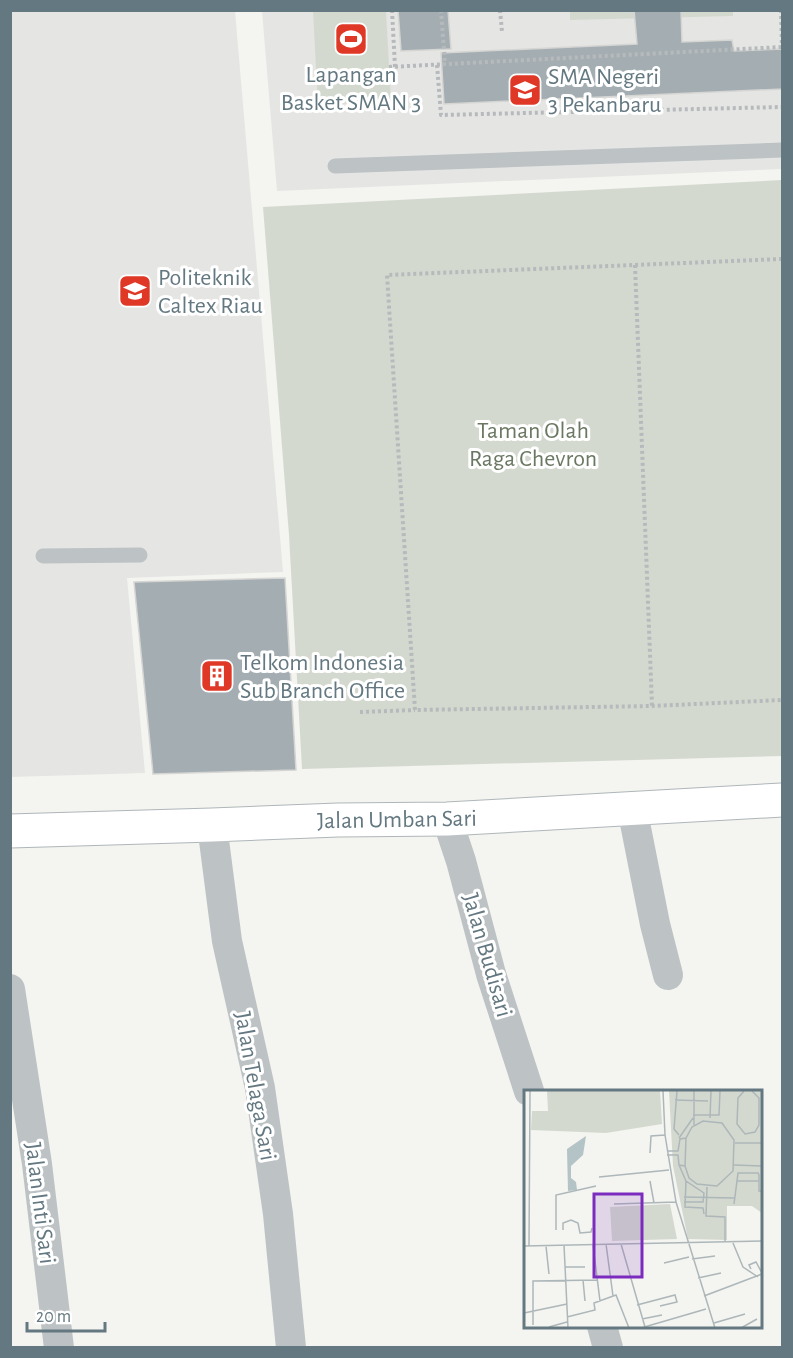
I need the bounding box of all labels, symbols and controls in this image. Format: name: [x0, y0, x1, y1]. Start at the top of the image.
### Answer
sports icon: Lapangan Basket SMAN 3: [333, 21, 369, 57]
place label: Lapangan Basket SMAN 3: [281, 63, 421, 115]
place label: SMA Negeri 3 Pekanbaru: [548, 65, 661, 117]
school or university icon: SMA Negeri 3 Pekanbaru: [507, 72, 543, 108]
place label: Politeknik Caltex Riau: [158, 266, 263, 318]
school or university icon: Politeknik Caltex Riau: [117, 273, 153, 309]
park label: Taman Olah Raga Chevron: [469, 419, 597, 471]
place label: Telkom Indonesia Sub Branch Office: [240, 651, 405, 703]
building icon: Telkom Indonesia Sub Branch Office: [199, 658, 235, 694]
street label: Jalan Umban Sari: [317, 807, 477, 833]
street label: Jalan Budisari: [458, 891, 516, 1020]
street label: Jalan Telaga Sari: [230, 1010, 280, 1163]
inset map: [524, 1090, 763, 1328]
street label: Jalan Inti Sari: [21, 1141, 59, 1265]
scale bar: [27, 1295, 105, 1333]
text: 20 m: [36, 1308, 71, 1326]

